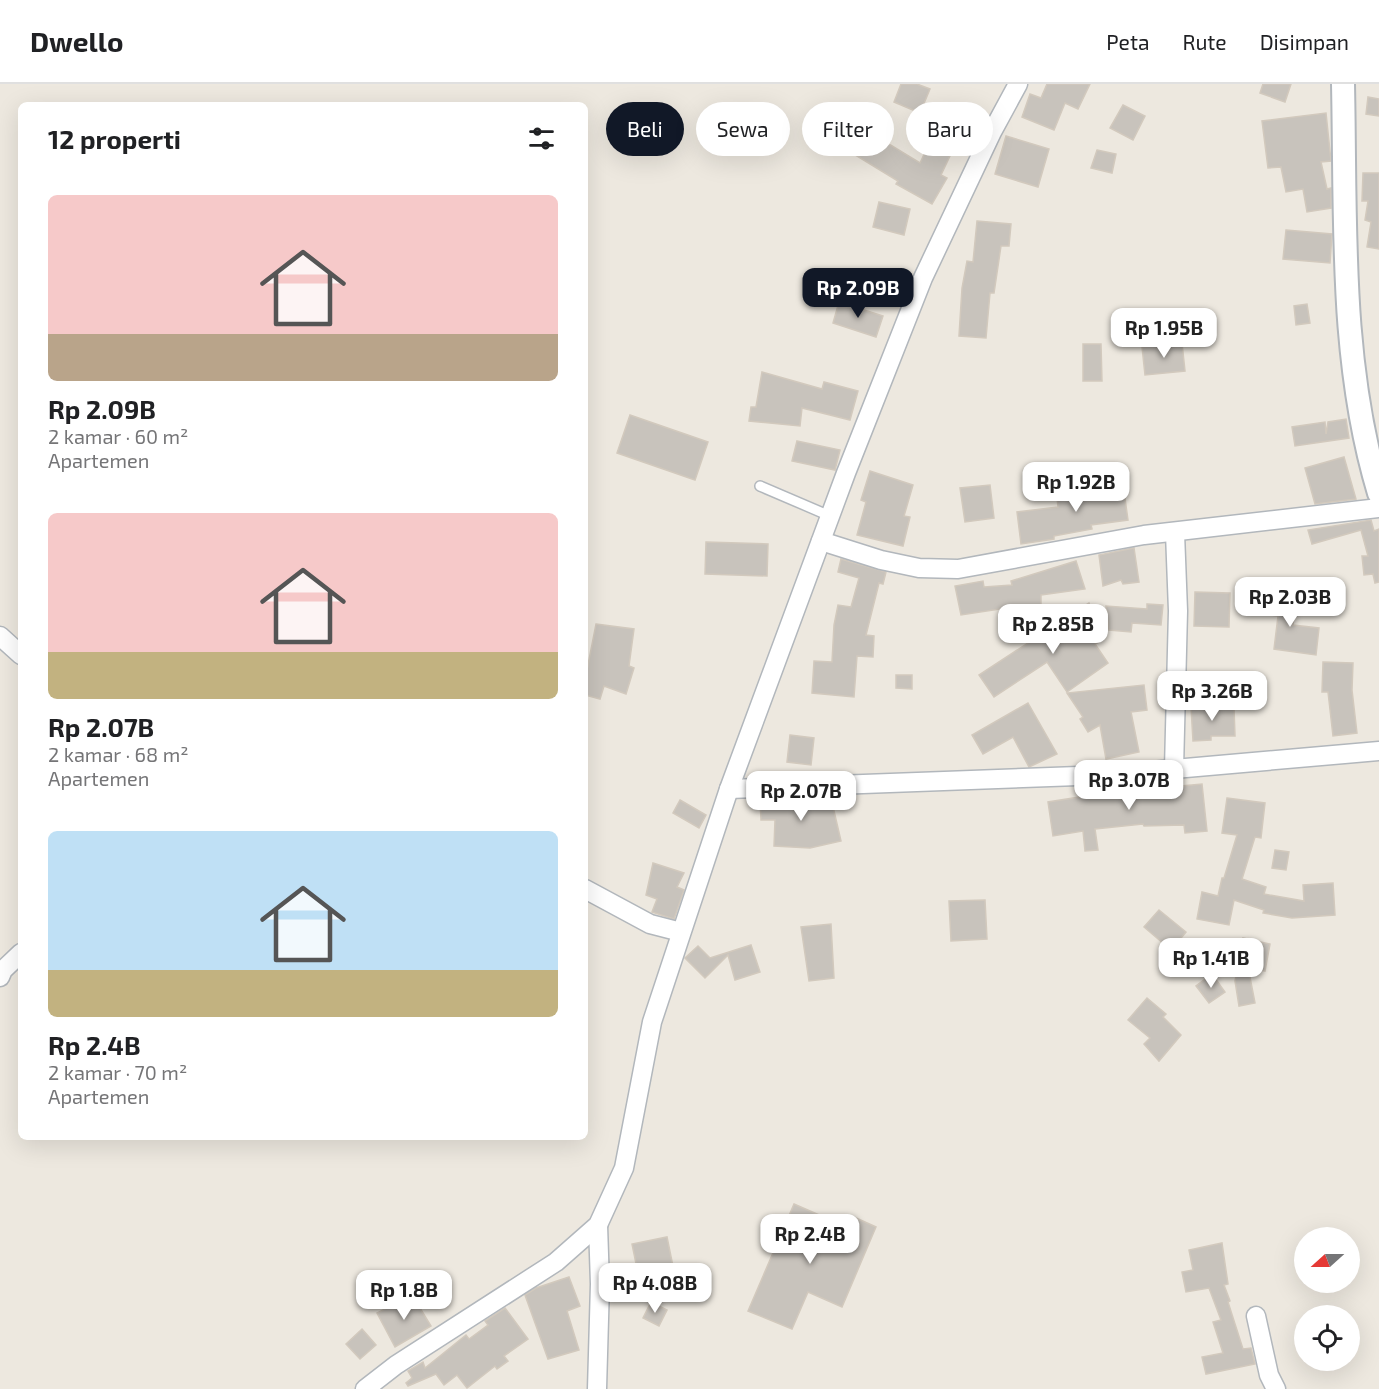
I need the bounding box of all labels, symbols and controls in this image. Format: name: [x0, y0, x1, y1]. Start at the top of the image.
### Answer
text: Dwello: [30, 24, 123, 58]
text: Peta: [1106, 29, 1149, 54]
text: Rute: [1182, 29, 1227, 54]
text: Disimpan: [1260, 29, 1349, 54]
chip: Beli: [606, 102, 684, 156]
chip: Sewa: [696, 102, 790, 156]
chip: Filter: [802, 102, 894, 156]
chip: Baru: [906, 102, 993, 156]
icon: filters: [525, 122, 558, 155]
text: 12 properti: [48, 123, 181, 154]
icon: home: [249, 234, 357, 342]
pin: Rp 2.09B: [796, 268, 920, 319]
text: Rp 2.09B: [817, 275, 899, 299]
pin: Rp 1.95B: [1102, 308, 1226, 359]
text: Rp 1.95B: [1125, 315, 1203, 339]
text: Rp 2.09B: [48, 393, 156, 424]
text: 2 kamar · 60 m²: [48, 424, 188, 448]
text: Apartemen: [48, 448, 149, 472]
pin: Rp 1.92B: [1014, 462, 1138, 513]
text: Rp 1.92B: [1037, 469, 1116, 493]
icon: home: [249, 552, 357, 660]
pin: Rp 2.03B: [1228, 577, 1352, 628]
text: Rp 2.03B: [1249, 584, 1331, 608]
pin: Rp 2.85B: [991, 604, 1115, 655]
text: Rp 2.85B: [1012, 611, 1094, 635]
pin: Rp 3.26B: [1150, 671, 1274, 722]
text: Rp 3.26B: [1171, 678, 1253, 702]
text: Rp 2.07B: [48, 711, 154, 742]
text: 2 kamar · 68 m²: [48, 742, 188, 766]
pin: Rp 3.07B: [1067, 760, 1191, 811]
text: Apartemen: [48, 766, 149, 790]
text: Rp 3.07B: [1088, 767, 1170, 791]
pin: Rp 2.07B: [739, 771, 863, 822]
text: Rp 2.07B: [760, 778, 842, 802]
icon: home: [249, 870, 357, 978]
pin: Rp 1.41B: [1149, 938, 1273, 989]
text: Rp 1.41B: [1173, 945, 1249, 969]
text: Rp 2.4B: [48, 1029, 141, 1060]
text: 2 kamar · 70 m²: [48, 1060, 187, 1084]
text: Apartemen: [48, 1084, 149, 1108]
pin: Rp 2.4B: [755, 1214, 865, 1265]
text: Rp 2.4B: [774, 1221, 846, 1245]
north arrow: [1294, 1227, 1360, 1293]
map controls: [1294, 1227, 1360, 1371]
pin: Rp 4.08B: [593, 1263, 717, 1314]
pin: Rp 1.8B: [349, 1270, 459, 1321]
text: Rp 4.08B: [613, 1270, 697, 1294]
text: Rp 1.8B: [370, 1277, 438, 1301]
button: locate: [1294, 1305, 1360, 1371]

